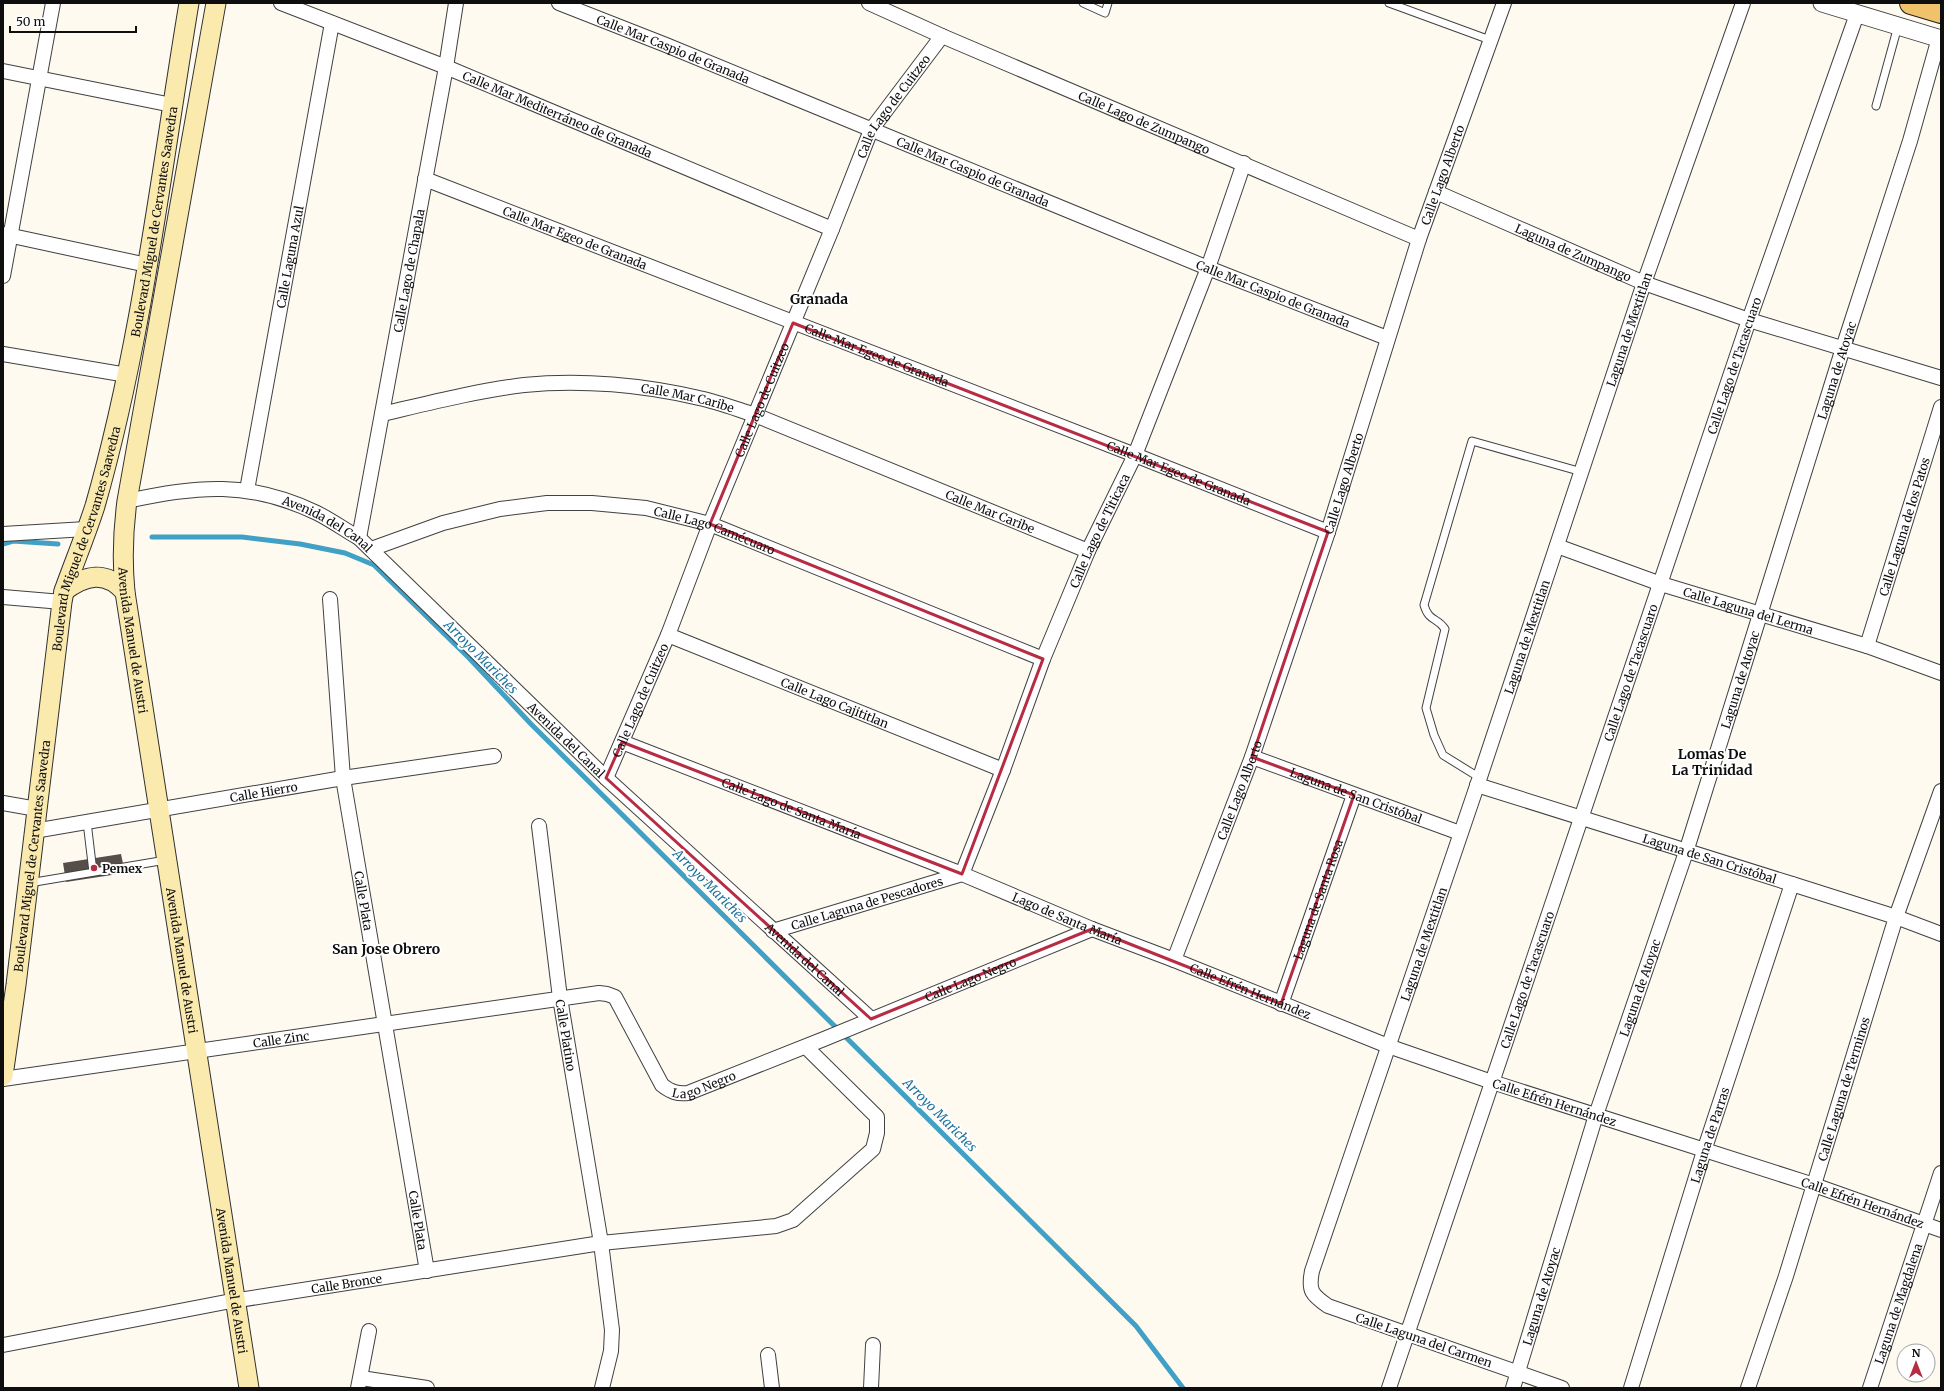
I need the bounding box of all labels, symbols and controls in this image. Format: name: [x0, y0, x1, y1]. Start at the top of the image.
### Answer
scale bar: [10, 8, 136, 34]
street label: Calle Mar Caspio de Granada: [595, 11, 753, 86]
text: 50 m: [16, 14, 45, 29]
street label: Calle Lago de Cuitzeo: [853, 51, 933, 160]
street label: Calle Mar Mediterráneo de Granada: [461, 67, 655, 160]
street label: Calle Lago de Zumpango: [1076, 88, 1212, 157]
street label: Boulevard Miguel de Cervantes Saavedra: [127, 105, 180, 338]
street label: Calle Lago Alberto: [1417, 123, 1467, 227]
street label: Calle Mar Caspio de Granada: [894, 133, 1052, 210]
street label: Calle Mar Egeo de Granada: [501, 203, 650, 272]
street label: Calle Laguna Azul: [273, 204, 306, 309]
street label: Calle Lago de Chapala: [390, 207, 427, 333]
street label: Laguna de Zumpango: [1513, 220, 1634, 284]
street label: Calle Mar Caspio de Granada: [1194, 257, 1353, 331]
street label: Laguna de Mextitlan: [1603, 270, 1655, 388]
district label: Granada: [790, 290, 848, 308]
street label: Calle Lago de Tacascuaro: [1704, 295, 1764, 436]
street label: Laguna de Atoyac: [1814, 319, 1859, 421]
street label: Calle Mar Egeo de Granada: [803, 320, 952, 390]
street label: Calle Lago de Cuitzeo: [731, 340, 792, 459]
street label: Calle Mar Caribe: [640, 380, 736, 415]
street label: Boulevard Miguel de Cervantes Saavedra: [49, 424, 123, 652]
street label: Calle Lago Alberto: [1320, 431, 1366, 536]
street label: Calle Mar Egeo de Granada: [1105, 437, 1254, 508]
street label: Calle Laguna de los Patos: [1875, 455, 1933, 598]
street label: Calle Lago de Titicaca: [1066, 470, 1133, 590]
street label: Calle Mar Caribe: [944, 486, 1037, 536]
street label: Avenida del Canal: [280, 492, 376, 555]
street label: Calle Lago Camécuaro: [652, 503, 777, 557]
street label: Avenida Manuel de Austri: [116, 566, 151, 715]
street label: Laguna de Mextitlan: [1501, 578, 1553, 696]
street label: Calle Laguna del Lerma: [1682, 584, 1816, 637]
street label: Calle Lago de Tacascuaro: [1600, 602, 1660, 743]
water label: Arroyo Mariches: [440, 616, 522, 698]
street label: Laguna de Atoyac: [1717, 629, 1762, 730]
street label: Calle Lago de Cuitzeo: [609, 641, 671, 759]
street label: Calle Lago Cajititlan: [779, 674, 891, 731]
street label: Avenida del Canal: [524, 698, 609, 781]
street label: Boulevard Miguel de Cervantes Saavedra: [10, 738, 53, 973]
street label: Calle Lago Alberto: [1213, 738, 1265, 842]
district label: Lomas De La Trinidad: [1671, 745, 1753, 779]
street label: Laguna de San Cristóbal: [1288, 764, 1425, 826]
street label: Calle Lago de Santa María: [720, 774, 864, 842]
street label: Calle Hierro: [229, 778, 299, 805]
street label: Laguna de San Cristóbal: [1641, 830, 1779, 886]
street label: Laguna de Santa Rosa: [1290, 837, 1346, 961]
water label: Arroyo Mariches: [669, 845, 751, 927]
place label: Pemex: [102, 861, 143, 876]
marker: Pemex: [89, 863, 99, 873]
street label: Calle Plata: [351, 870, 376, 932]
street label: Calle Laguna de Pescadores: [789, 873, 945, 933]
street label: Avenida Manuel de Austri: [163, 885, 201, 1035]
street label: Laguna de Mextitlan: [1397, 885, 1450, 1003]
street label: Lago de Santa María: [1010, 889, 1125, 947]
street label: Calle Lago de Tacascuaro: [1497, 909, 1557, 1050]
street label: Avenida del Canal: [762, 918, 848, 999]
street label: Laguna de Atoyac: [1616, 937, 1663, 1038]
district label: San Jose Obrero: [332, 940, 440, 958]
street label: Calle Lago Negro: [922, 954, 1018, 1004]
street label: Calle Efrén Hernández: [1188, 960, 1314, 1022]
street label: Calle Platino: [553, 998, 580, 1072]
street label: Calle Laguna de Terminos: [1814, 1015, 1873, 1163]
street label: Calle Zinc: [252, 1027, 310, 1050]
street label: Lago Negro: [671, 1067, 738, 1101]
water label: Arroyo Mariches: [899, 1074, 981, 1156]
street label: Calle Efrén Hernández: [1491, 1075, 1619, 1129]
street label: Laguna de Parras: [1687, 1085, 1732, 1185]
street label: Calle Efrén Hernández: [1799, 1174, 1927, 1231]
street label: Calle Plata: [406, 1189, 431, 1251]
street label: Avenida Manuel de Austri: [213, 1206, 251, 1355]
street label: Laguna de Magdalena: [1871, 1241, 1925, 1366]
street label: Laguna de Atoyac: [1519, 1245, 1563, 1347]
street label: Calle Bronce: [310, 1270, 383, 1296]
street label: Calle Laguna del Carmen: [1354, 1310, 1494, 1370]
north arrow: [1896, 1343, 1936, 1383]
text: N: [1912, 1346, 1921, 1360]

